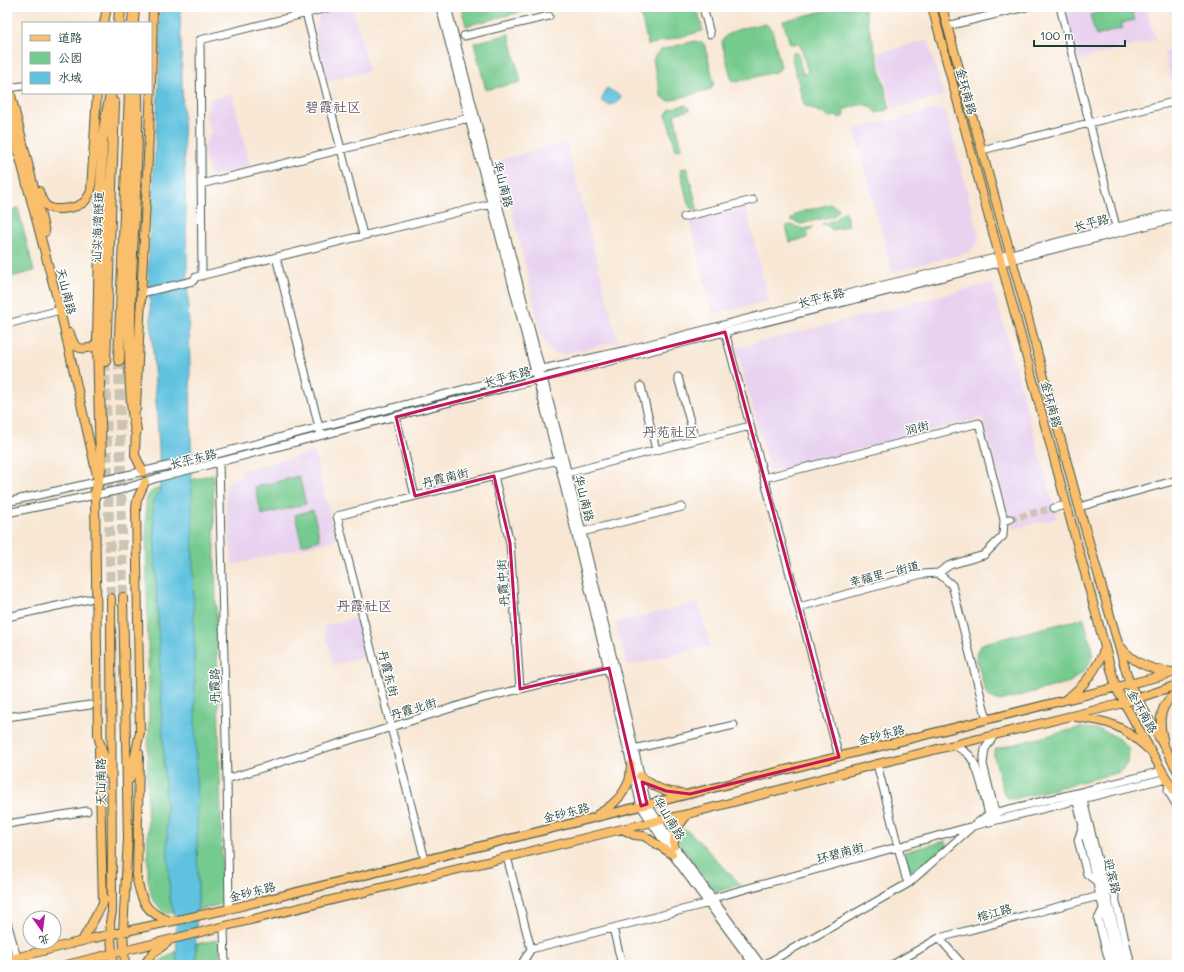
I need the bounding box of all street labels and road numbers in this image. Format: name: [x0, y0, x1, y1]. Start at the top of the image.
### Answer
street label: 金环南路: [953, 66, 981, 116]
street label: 华山南路: [490, 159, 518, 209]
street label: 汕头海湾隧道: [88, 191, 106, 263]
street label: 长平路: [1072, 210, 1110, 234]
street label: 天山南路: [53, 266, 81, 316]
street label: 长平东路: [796, 283, 846, 311]
street label: 长平东路: [482, 362, 532, 390]
street label: 金环南路: [1038, 379, 1066, 429]
street label: 润街: [903, 416, 931, 438]
street label: 长平东路: [168, 444, 218, 472]
street label: 丹霞南街: [420, 463, 470, 491]
street label: 华山南路: [571, 473, 599, 523]
street label: 幸福里一街道: [847, 557, 921, 589]
street label: 丹霞中街: [492, 558, 512, 608]
street label: 丹霞东街: [375, 648, 403, 698]
street label: 丹霞路: [206, 668, 222, 704]
street label: 金环南路: [1124, 686, 1162, 736]
street label: 丹霞北街: [388, 693, 438, 723]
street label: 金砂东路: [856, 720, 906, 748]
street label: 天山南路: [92, 758, 108, 806]
street label: 华山南路: [651, 793, 689, 843]
street label: 金砂东路: [541, 798, 591, 826]
street label: 环碧南街: [815, 838, 865, 866]
street label: 迎宾路: [1101, 857, 1125, 895]
street label: 金砂东路: [227, 877, 277, 905]
street label: 榕江路: [975, 900, 1013, 924]

